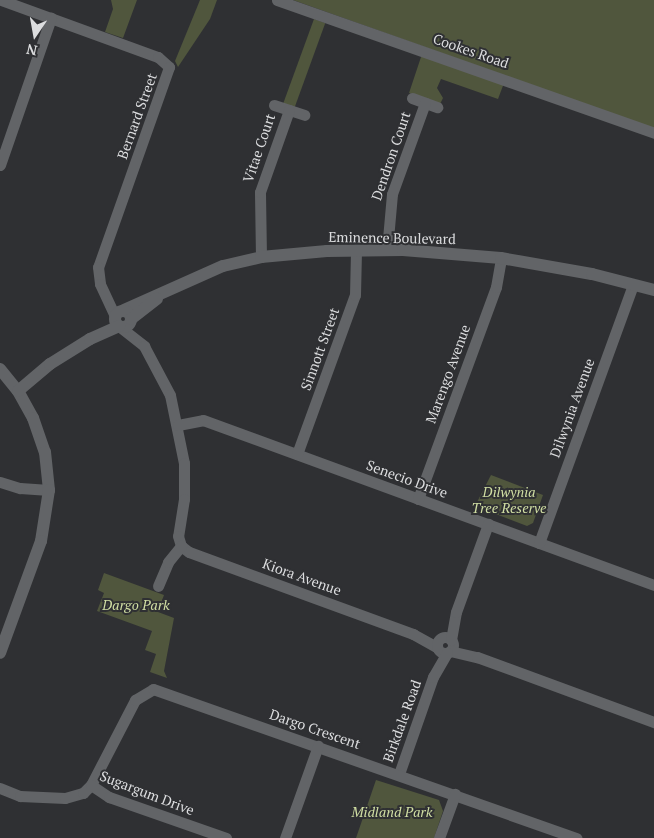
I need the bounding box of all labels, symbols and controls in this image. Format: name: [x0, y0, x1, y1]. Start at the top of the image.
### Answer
north arrow: [10, 10, 60, 60]
street label: Cookes Road: [431, 30, 511, 72]
text: N: [25, 40, 39, 61]
street label: Bernard Street: [114, 71, 160, 161]
street label: Dendron Court: [368, 109, 414, 203]
street label: Vitae Court: [239, 111, 279, 185]
street label: Eminence Boulevard: [328, 228, 456, 248]
street label: Sinnott Street: [297, 305, 343, 393]
street label: Marengo Avenue: [422, 322, 474, 426]
street label: Dilwynia Avenue: [546, 356, 598, 460]
street label: Senecio Drive: [364, 457, 450, 501]
park label: Dilwynia Tree Reserve: [472, 484, 546, 516]
street label: Kiora Avenue: [260, 555, 344, 599]
park label: Dargo Park: [102, 597, 170, 613]
street label: Birkdale Road: [379, 678, 425, 764]
street label: Dargo Crescent: [267, 706, 363, 752]
street label: Sugargum Drive: [97, 767, 197, 819]
park label: Midland Park: [352, 804, 432, 820]

